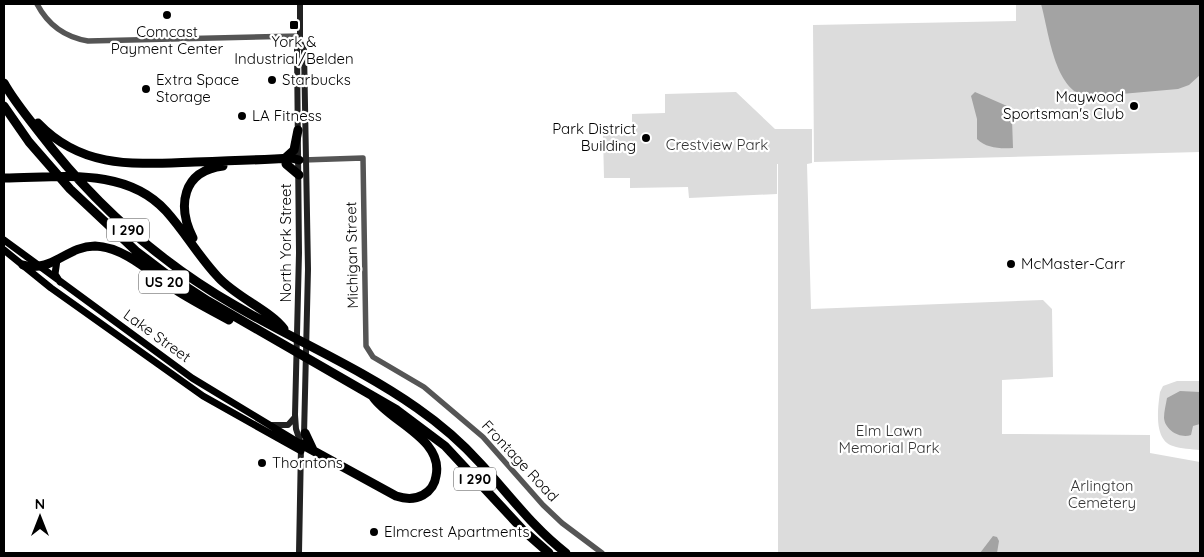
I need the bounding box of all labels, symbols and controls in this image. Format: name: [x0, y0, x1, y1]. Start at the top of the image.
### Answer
marker: Comcast Payment Center: [161, 9, 173, 21]
marker: York & Industrial/Belden: [288, 19, 300, 31]
place label: Comcast Payment Center: [111, 22, 224, 58]
place label: York & Industrial/Belden: [234, 32, 354, 68]
place label: Extra Space Storage: [156, 70, 239, 106]
place label: Starbucks: [282, 70, 351, 89]
marker: Starbucks: [266, 74, 278, 86]
marker: Extra Space Storage: [140, 83, 152, 95]
place label: Maywood Sportsman's Club: [1003, 87, 1124, 123]
marker: Maywood Sportsman's Club: [1128, 100, 1140, 112]
place label: LA Fitness: [252, 106, 322, 125]
marker: LA Fitness: [236, 110, 248, 122]
place label: Park District Building: [552, 119, 636, 155]
marker: Park District Building: [640, 132, 652, 144]
park label: Crestview Park: [666, 135, 768, 154]
street label: North York Street: [276, 183, 295, 303]
street label: Michigan Street: [341, 201, 362, 309]
road number: I 290: [107, 218, 149, 242]
place label: McMaster-Carr: [1021, 254, 1125, 273]
marker: McMaster-Carr: [1005, 258, 1017, 270]
road number: US 20: [139, 270, 189, 294]
street label: Lake Street: [120, 305, 195, 366]
street label: Frontage Road: [478, 416, 563, 505]
park label: Elm Lawn Memorial Park: [839, 421, 940, 457]
place label: Thorntons: [272, 453, 343, 472]
marker: Thorntons: [256, 457, 268, 469]
road number: I 290: [454, 468, 496, 490]
park label: Arlington Cemetery: [1068, 476, 1136, 512]
north arrow: [15, 492, 65, 542]
text: N: [35, 495, 45, 513]
place label: Elmcrest Apartments: [384, 522, 530, 541]
marker: Elmcrest Apartments: [368, 526, 380, 538]

